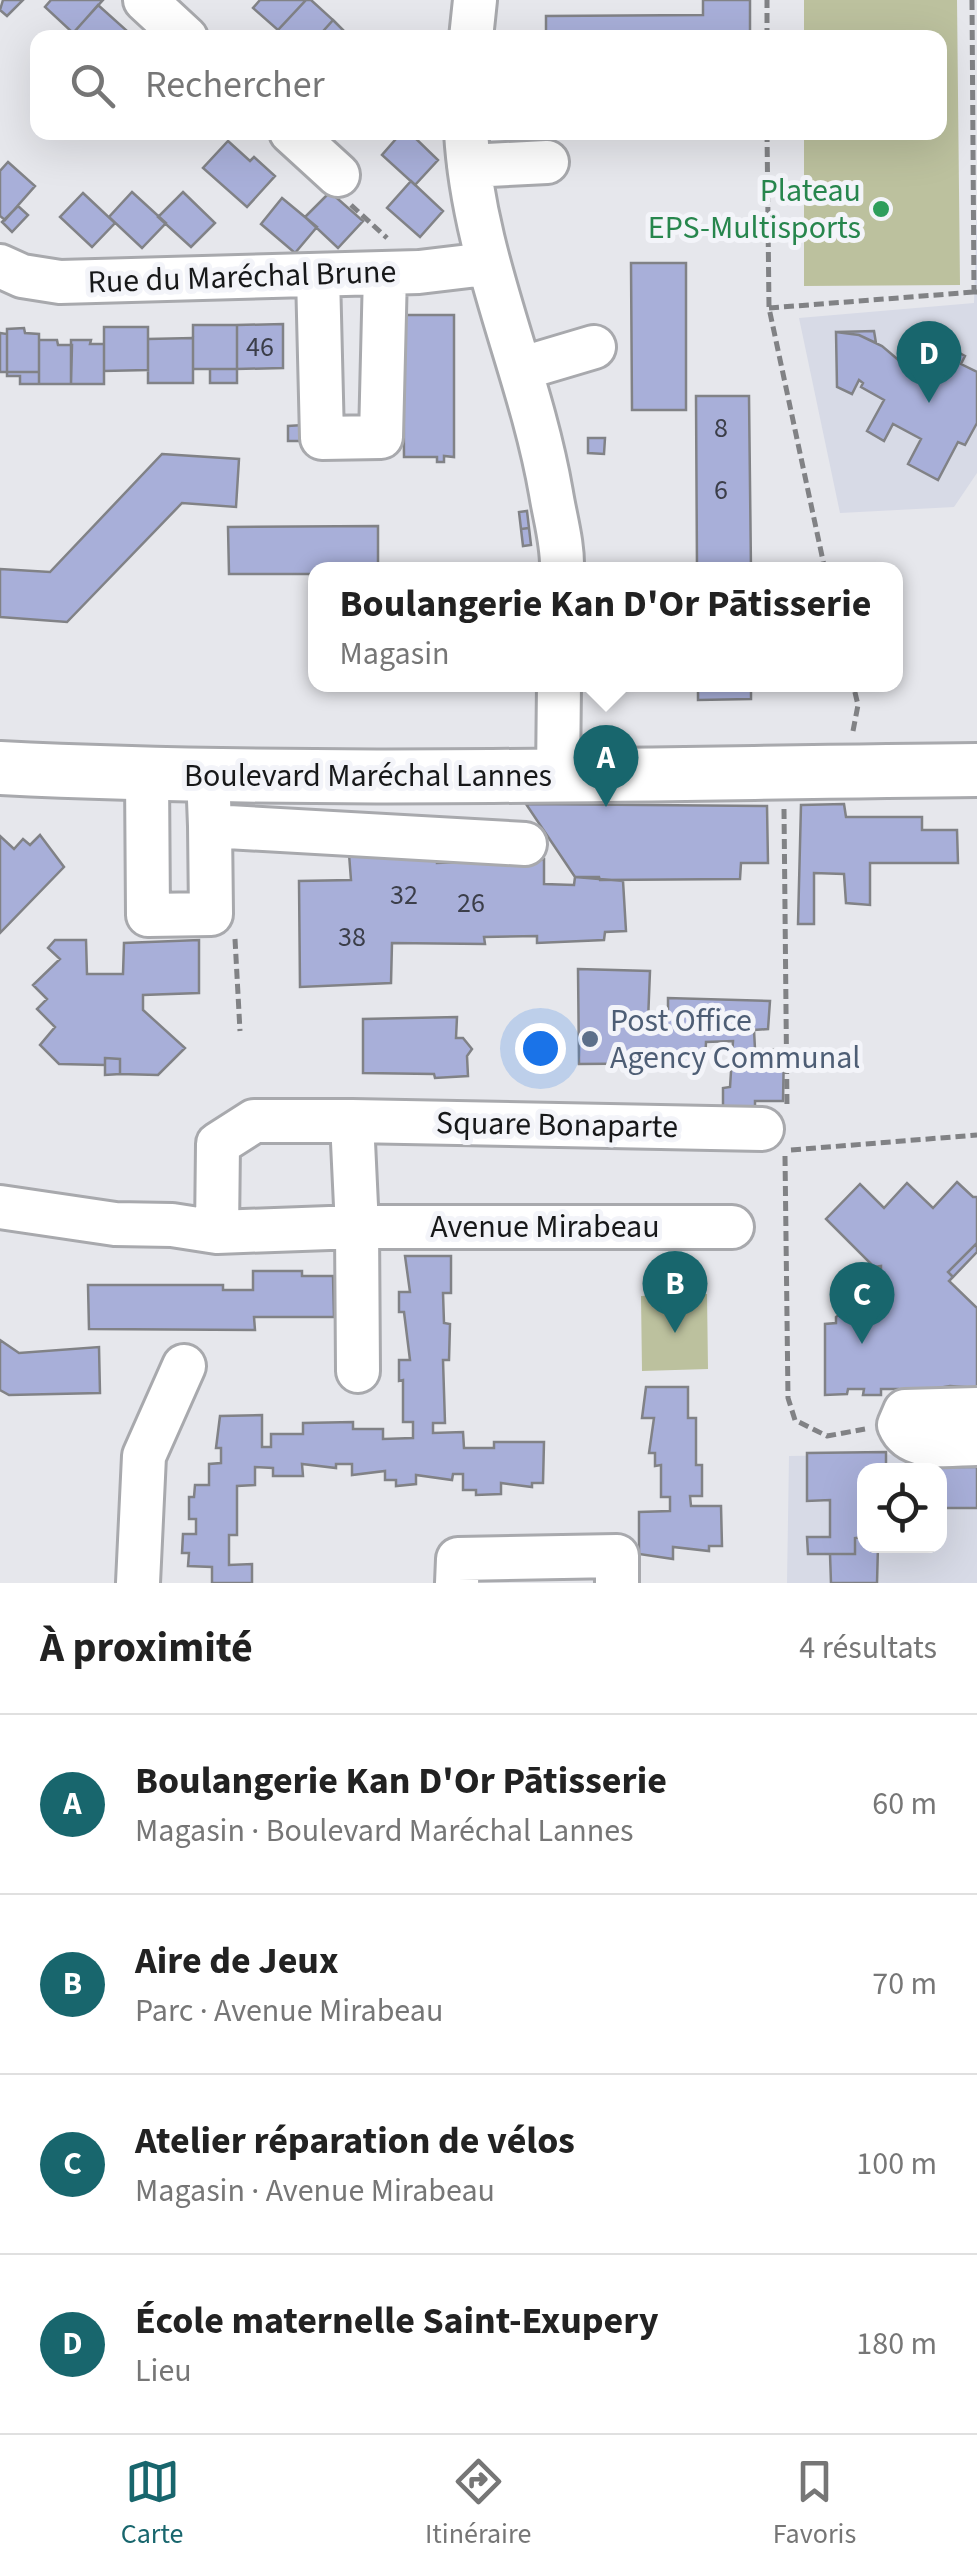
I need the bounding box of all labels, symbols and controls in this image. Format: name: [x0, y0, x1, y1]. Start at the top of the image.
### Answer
search box: [30, 30, 947, 140]
icon: search: [65, 58, 120, 113]
text: Rechercher: [145, 58, 325, 112]
place label: Plateau EPS-Multisports: [648, 168, 861, 251]
marker: Plateau EPS-Multisports: [870, 198, 892, 220]
street label: Rue du Maréchal Brune: [87, 249, 397, 305]
pin: D: [896, 320, 962, 403]
house number: 46: [246, 327, 274, 367]
house number: 8: [714, 408, 728, 448]
house number: 6: [714, 470, 728, 510]
popup: [308, 562, 903, 692]
text: Boulangerie Kan D'Or Pātisserie: [340, 577, 871, 631]
text: Magasin: [340, 631, 450, 677]
pin: A: [574, 724, 638, 807]
street label: Boulevard Maréchal Lannes: [184, 753, 552, 799]
house number: 32: [390, 875, 418, 915]
house number: 26: [457, 883, 485, 923]
house number: 38: [338, 917, 366, 957]
place label: Post Office Agency Communal: [610, 998, 860, 1081]
your location: [515, 1023, 566, 1074]
marker: Post Office Agency Communal: [579, 1028, 601, 1050]
street label: Square Bonaparte: [436, 1100, 678, 1150]
street label: Avenue Mirabeau: [430, 1204, 660, 1250]
pin: B: [642, 1250, 708, 1333]
pin: C: [830, 1262, 894, 1344]
map controls: [857, 1463, 947, 1553]
button: locate: [857, 1463, 947, 1553]
text: À proximité: [40, 1618, 253, 1678]
text: 4 résultats: [799, 1625, 937, 1671]
text: Boulangerie Kan D'Or Pātisserie: [135, 1754, 667, 1808]
text: A: [63, 1781, 82, 1827]
text: 60 m: [872, 1781, 937, 1827]
text: Magasin · Boulevard Maréchal Lannes: [135, 1808, 634, 1854]
text: Aire de Jeux: [135, 1934, 339, 1988]
text: B: [63, 1961, 82, 2007]
text: 70 m: [872, 1961, 937, 2007]
text: Parc · Avenue Mirabeau: [135, 1988, 443, 2034]
text: Atelier réparation de vélos: [135, 2114, 575, 2168]
text: C: [63, 2141, 82, 2187]
text: 100 m: [856, 2141, 937, 2187]
text: Magasin · Avenue Mirabeau: [135, 2168, 495, 2214]
text: École maternelle Saint-Exupery: [135, 2294, 659, 2348]
text: D: [62, 2321, 83, 2367]
text: 180 m: [856, 2321, 937, 2367]
text: Lieu: [135, 2348, 192, 2394]
tab: Carte: [121, 2454, 184, 2554]
tab: Itinéraire: [425, 2454, 531, 2554]
tab: Favoris: [773, 2454, 856, 2554]

